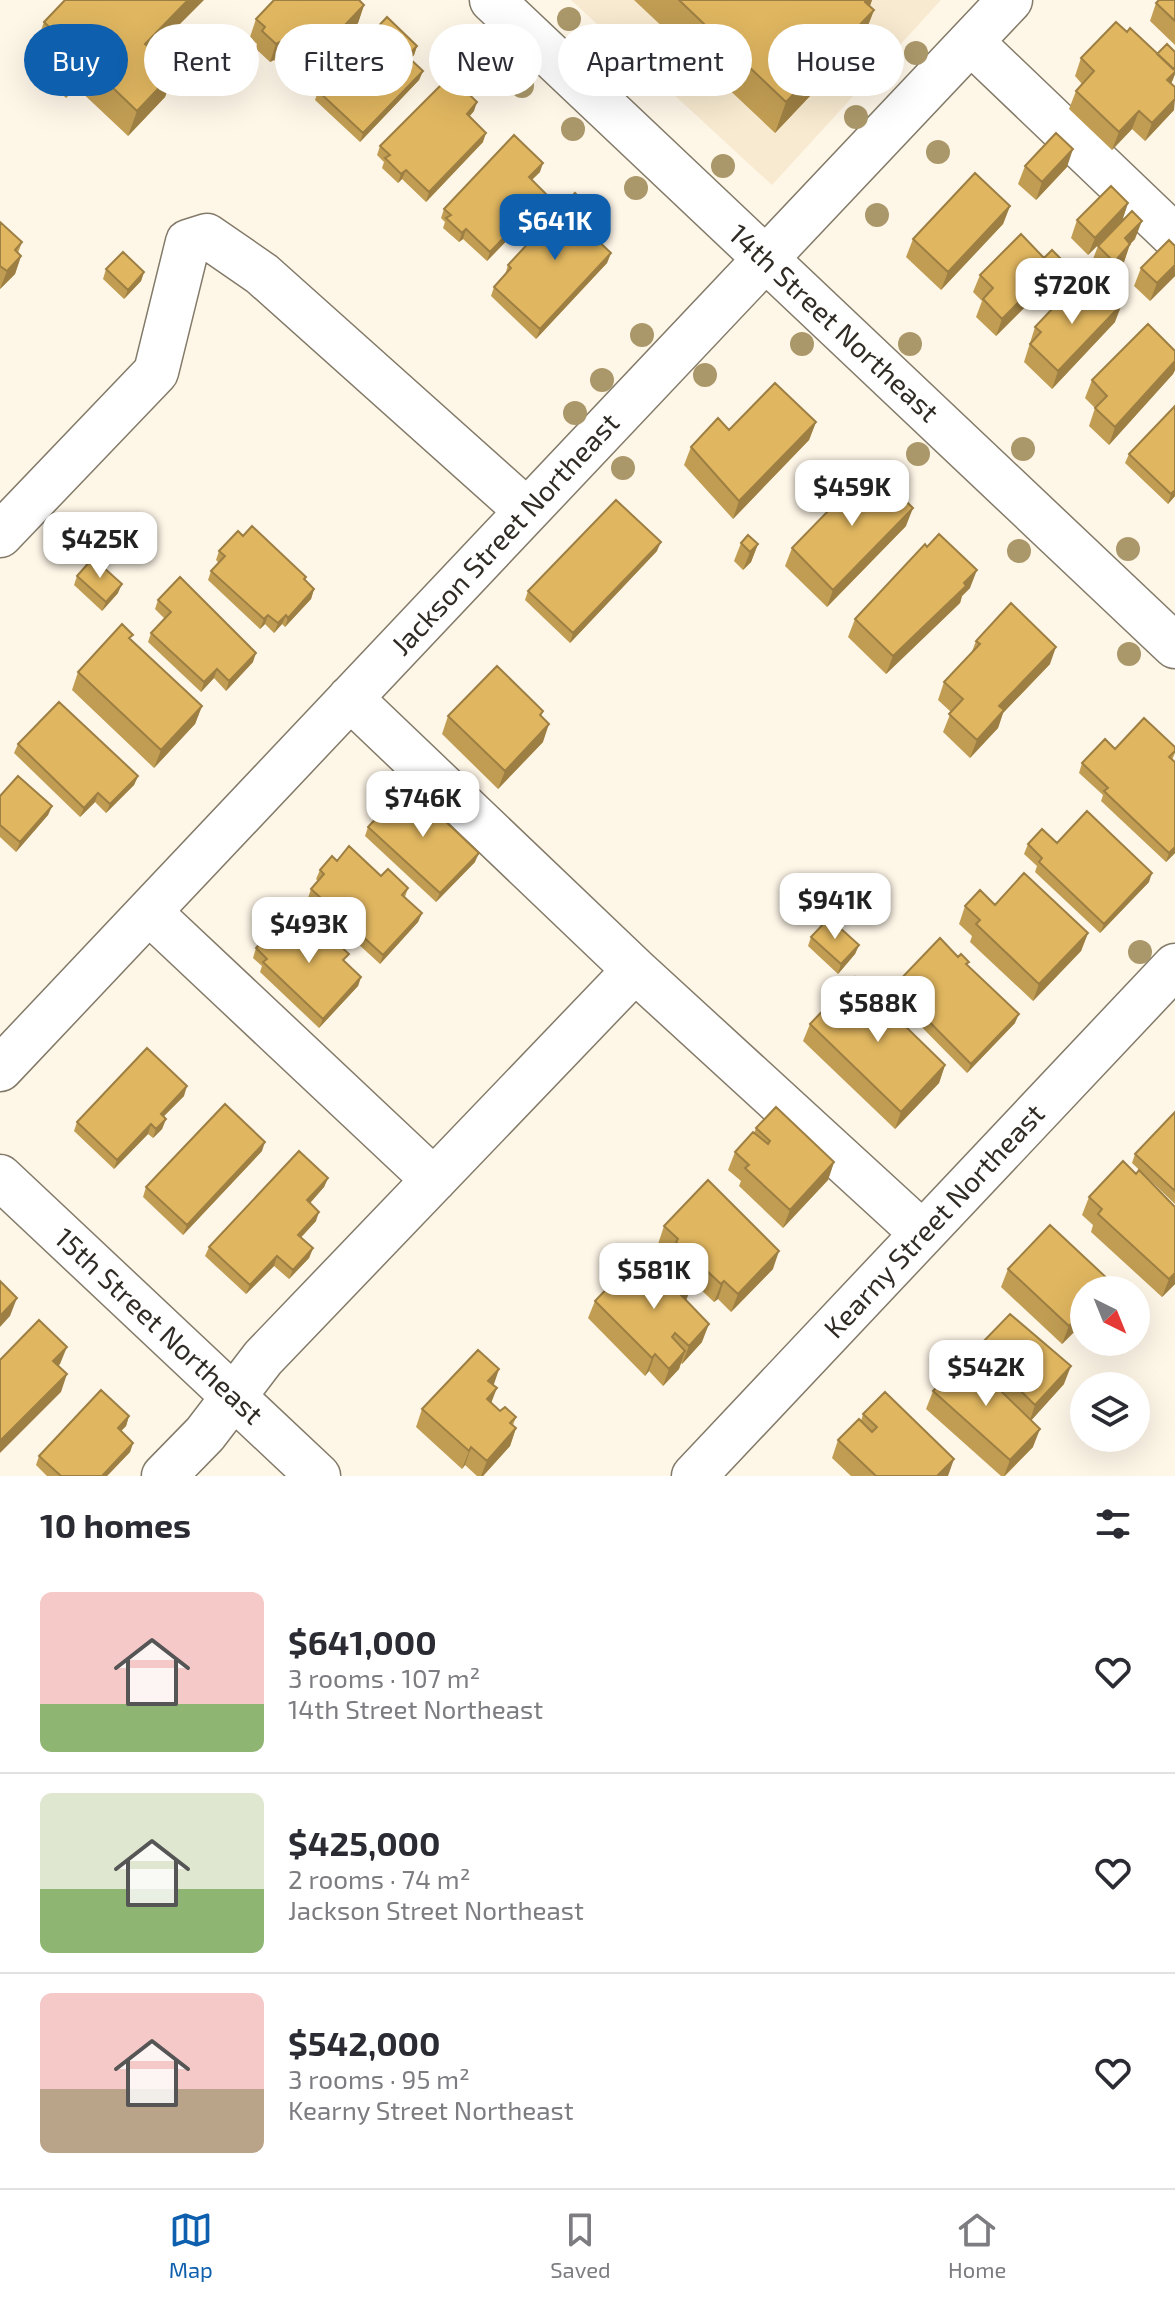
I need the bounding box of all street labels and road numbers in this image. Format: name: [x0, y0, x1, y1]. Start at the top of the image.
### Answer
street label: 14th Street Northeast: [723, 216, 947, 428]
street label: Jackson Street Northeast: [383, 405, 625, 661]
street label: Kearny Street Northeast: [816, 1096, 1051, 1344]
street label: 15th Street Northeast: [48, 1220, 271, 1431]

